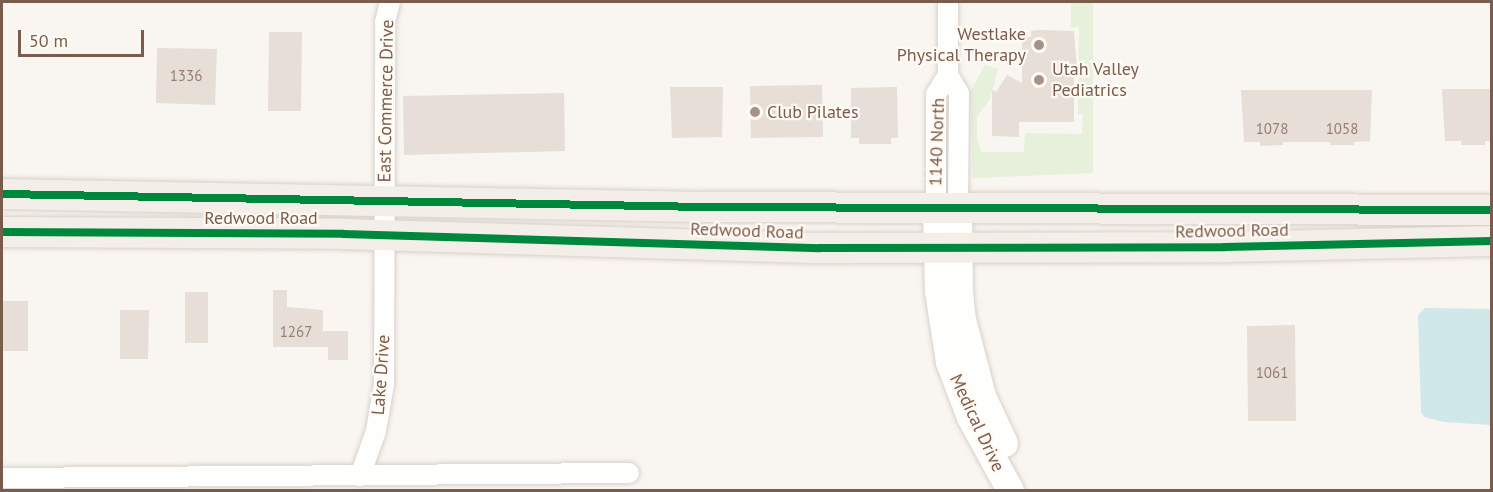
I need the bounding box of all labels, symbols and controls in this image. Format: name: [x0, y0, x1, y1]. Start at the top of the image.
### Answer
scale bar: [21, 18, 147, 56]
street label: East Commerce Drive: [374, 19, 398, 183]
place label: Westlake Physical Therapy: [896, 24, 1026, 66]
text: 50 m: [29, 29, 68, 52]
marker: Westlake Physical Therapy: [1030, 36, 1048, 54]
place label: Utah Valley Pediatrics: [1052, 59, 1139, 101]
house number: 1336: [170, 67, 202, 85]
marker: Utah Valley Pediatrics: [1030, 71, 1048, 89]
street label: 1140 North: [925, 97, 949, 187]
place label: Club Pilates: [767, 101, 858, 123]
marker: Club Pilates: [748, 105, 762, 119]
house number: 1078: [1256, 120, 1288, 138]
house number: 1058: [1326, 120, 1358, 138]
street label: Redwood Road: [204, 207, 318, 229]
street label: Redwood Road: [690, 218, 804, 244]
street label: Redwood Road: [1175, 219, 1289, 243]
house number: 1267: [280, 323, 312, 341]
street label: Lake Drive: [367, 334, 395, 416]
house number: 1061: [1256, 364, 1288, 382]
street label: Medical Drive: [945, 371, 1009, 475]

